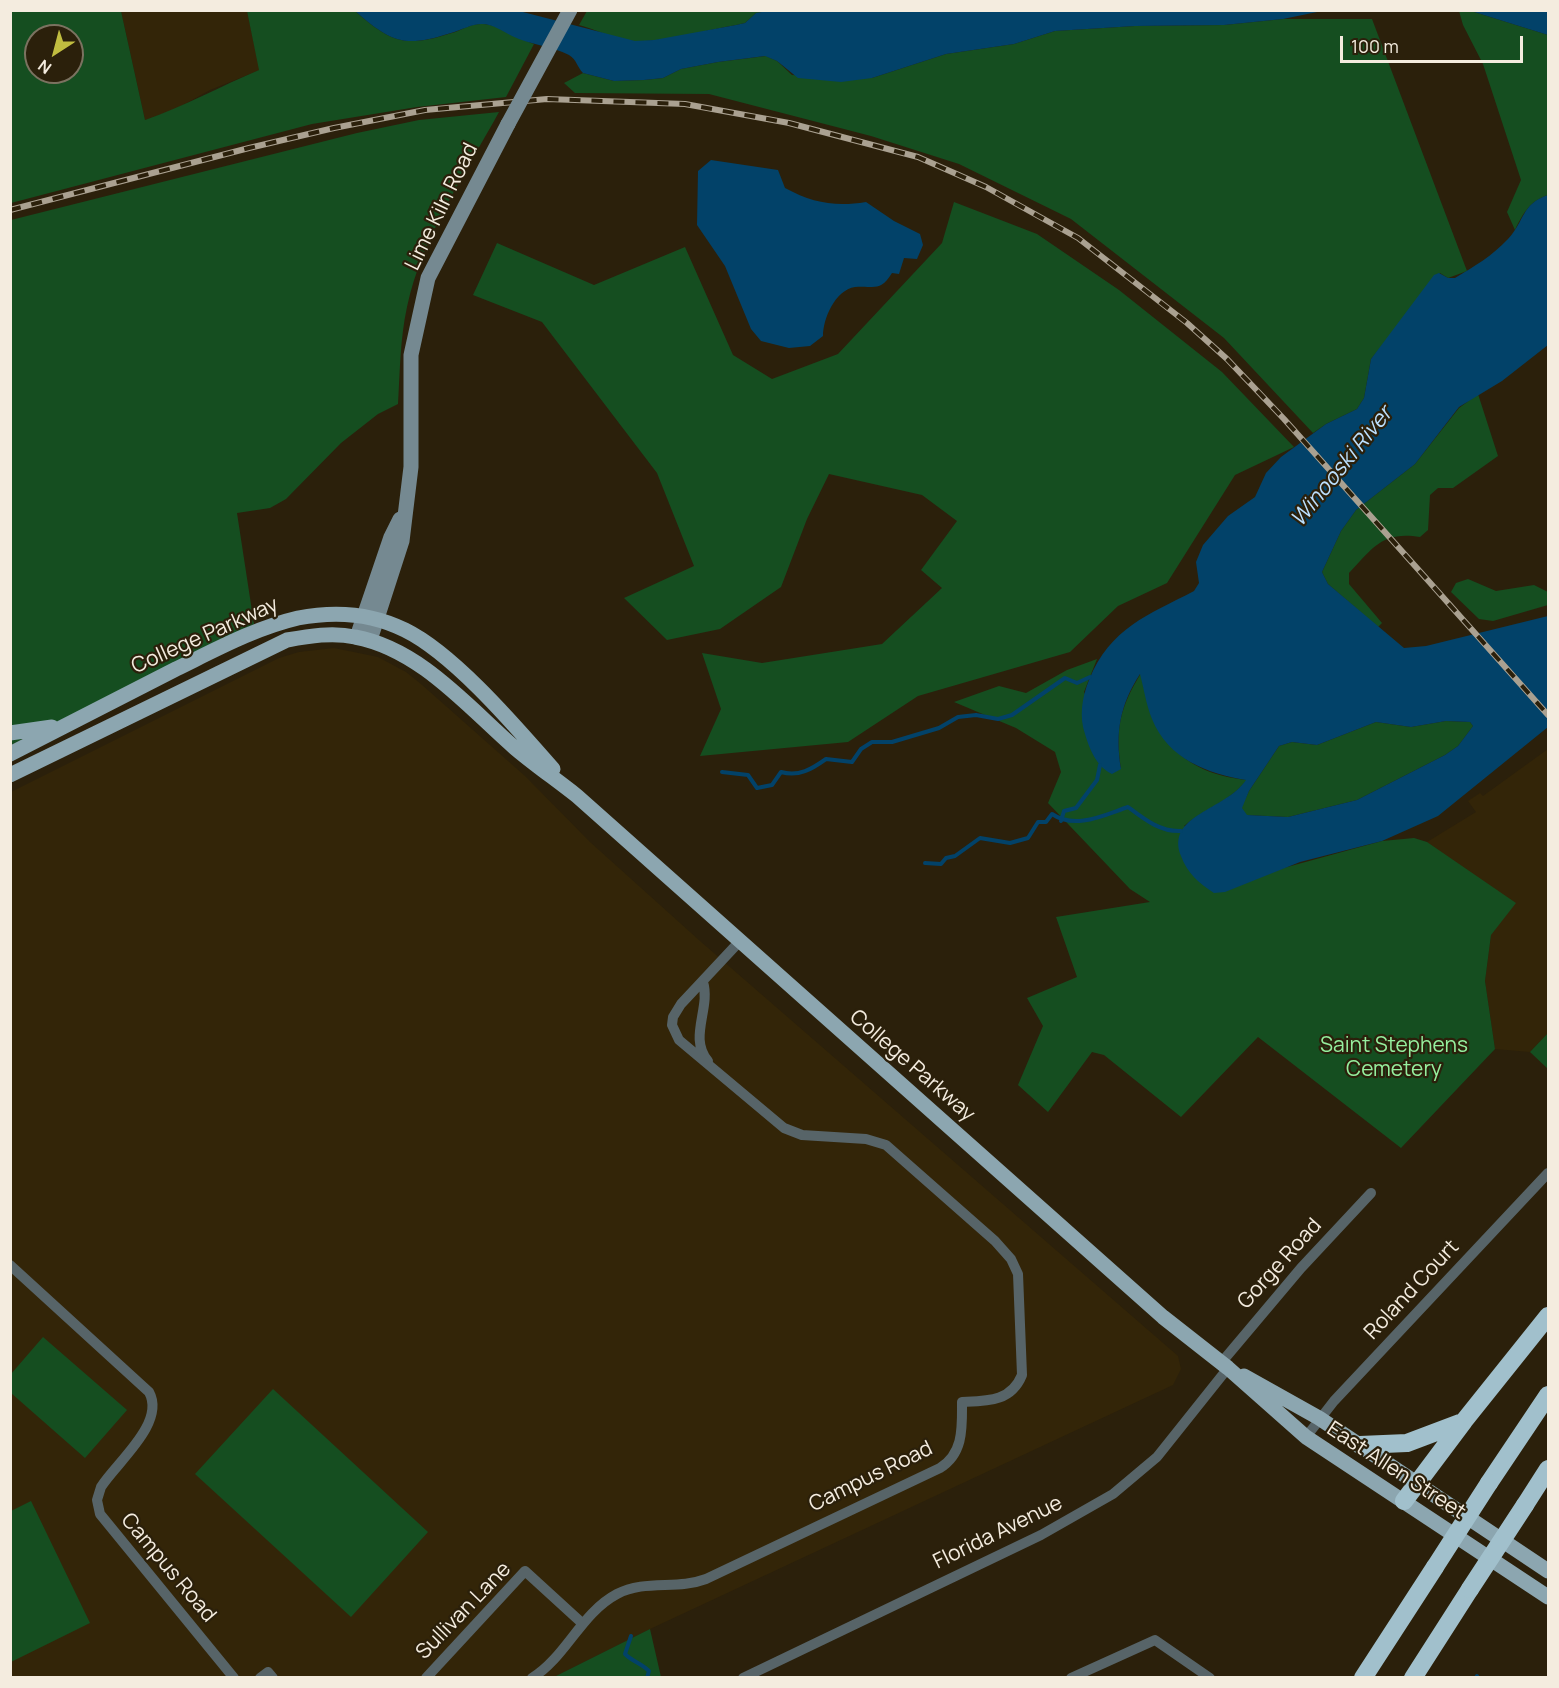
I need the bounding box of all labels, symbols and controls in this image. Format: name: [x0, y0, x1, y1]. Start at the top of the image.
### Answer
north arrow: [24, 24, 84, 84]
scale bar: [1343, 24, 1526, 62]
text: 100 m: [1351, 34, 1399, 58]
text: N: [33, 55, 56, 79]
street label: Lime Kiln Road: [400, 139, 484, 275]
water label: Winooski River: [1286, 402, 1398, 532]
street label: College Parkway: [128, 592, 282, 680]
street label: College Parkway: [844, 1005, 980, 1127]
park label: Saint Stephens Cemetery: [1320, 1033, 1468, 1083]
street label: Gorge Road: [1233, 1214, 1327, 1314]
street label: Roland Court: [1359, 1235, 1465, 1345]
street label: East Allen Street: [1322, 1417, 1470, 1525]
street label: Campus Road: [805, 1436, 937, 1518]
street label: Florida Avenue: [929, 1491, 1067, 1575]
street label: Campus Road: [115, 1508, 221, 1628]
street label: Sullivan Lane: [411, 1557, 517, 1665]

